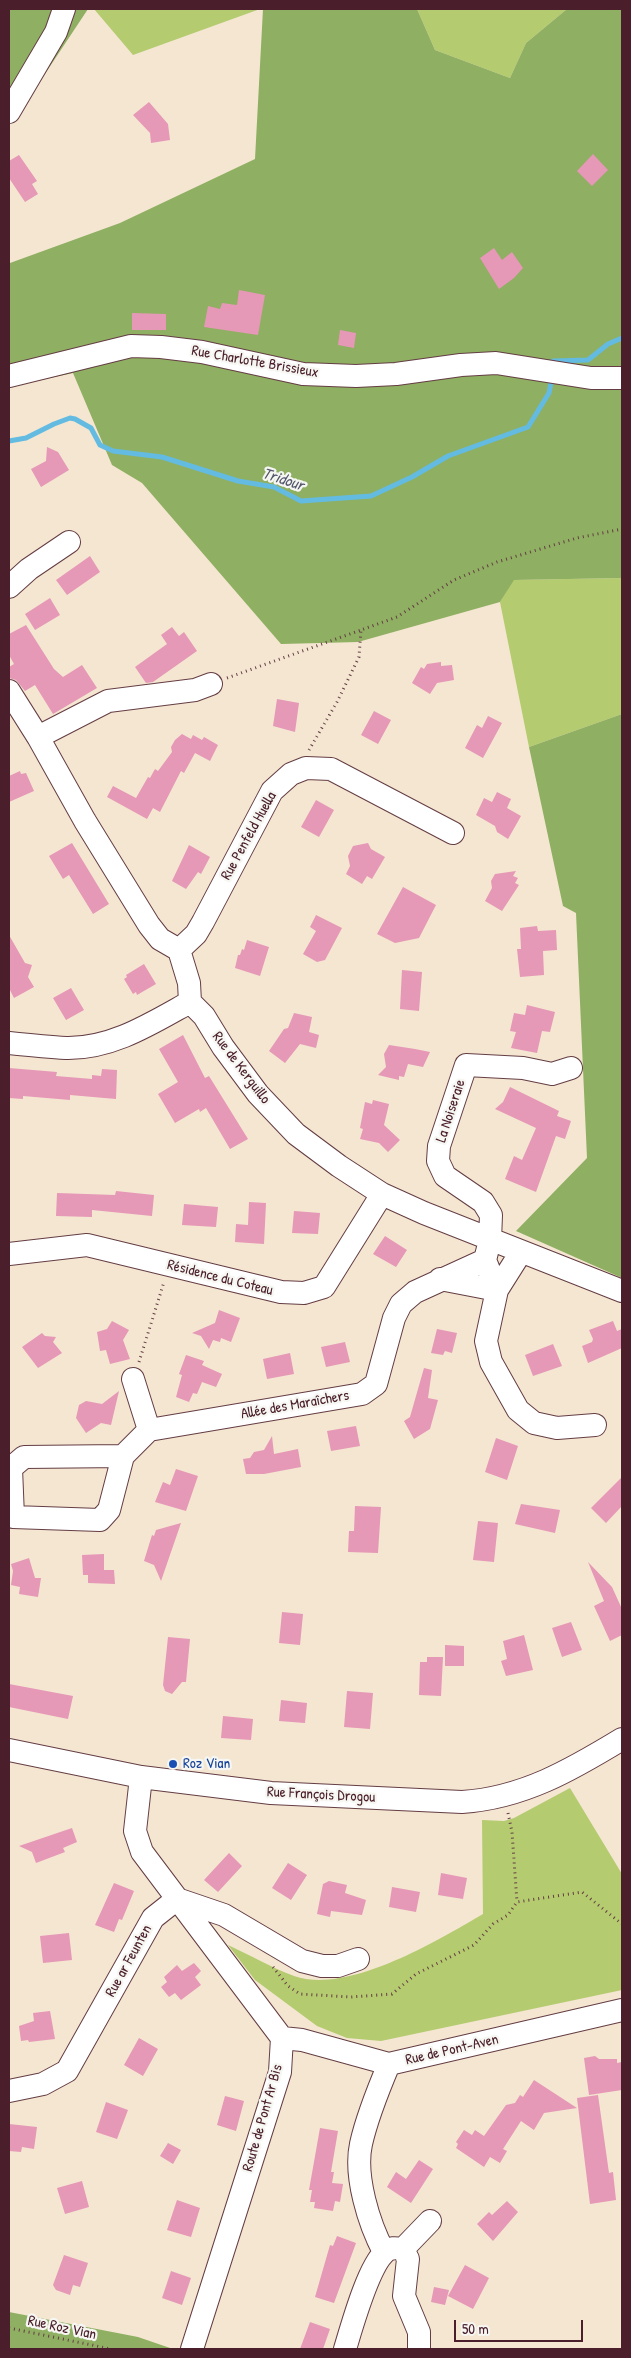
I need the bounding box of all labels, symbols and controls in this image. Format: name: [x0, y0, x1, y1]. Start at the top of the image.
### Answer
street label: Rue Charlotte Brissieux: [190, 342, 320, 382]
water label: Tridour: [260, 464, 306, 496]
street label: Rue Penfeld Huella: [217, 789, 281, 883]
street label: Rue de Kerguillo: [208, 1028, 274, 1108]
street label: La Noiseraie: [432, 1077, 470, 1145]
street label: Résidence du Coteau: [165, 1256, 275, 1300]
street label: Allée des Maraîchers: [239, 1387, 351, 1423]
place label: Roz Vian: [183, 1755, 230, 1773]
marker: Roz Vian: [167, 1758, 179, 1770]
street label: Rue François Drogou: [266, 1783, 376, 1807]
street label: Rue ar Feunten: [102, 1922, 156, 2000]
street label: Rue de Pont-Aven: [404, 2031, 500, 2069]
street label: Route de Pont Ar Bis: [239, 2062, 287, 2174]
scale bar: [456, 2310, 585, 2342]
street label: Rue Roz Vian: [26, 2312, 98, 2344]
text: 50 m: [462, 2318, 489, 2339]

